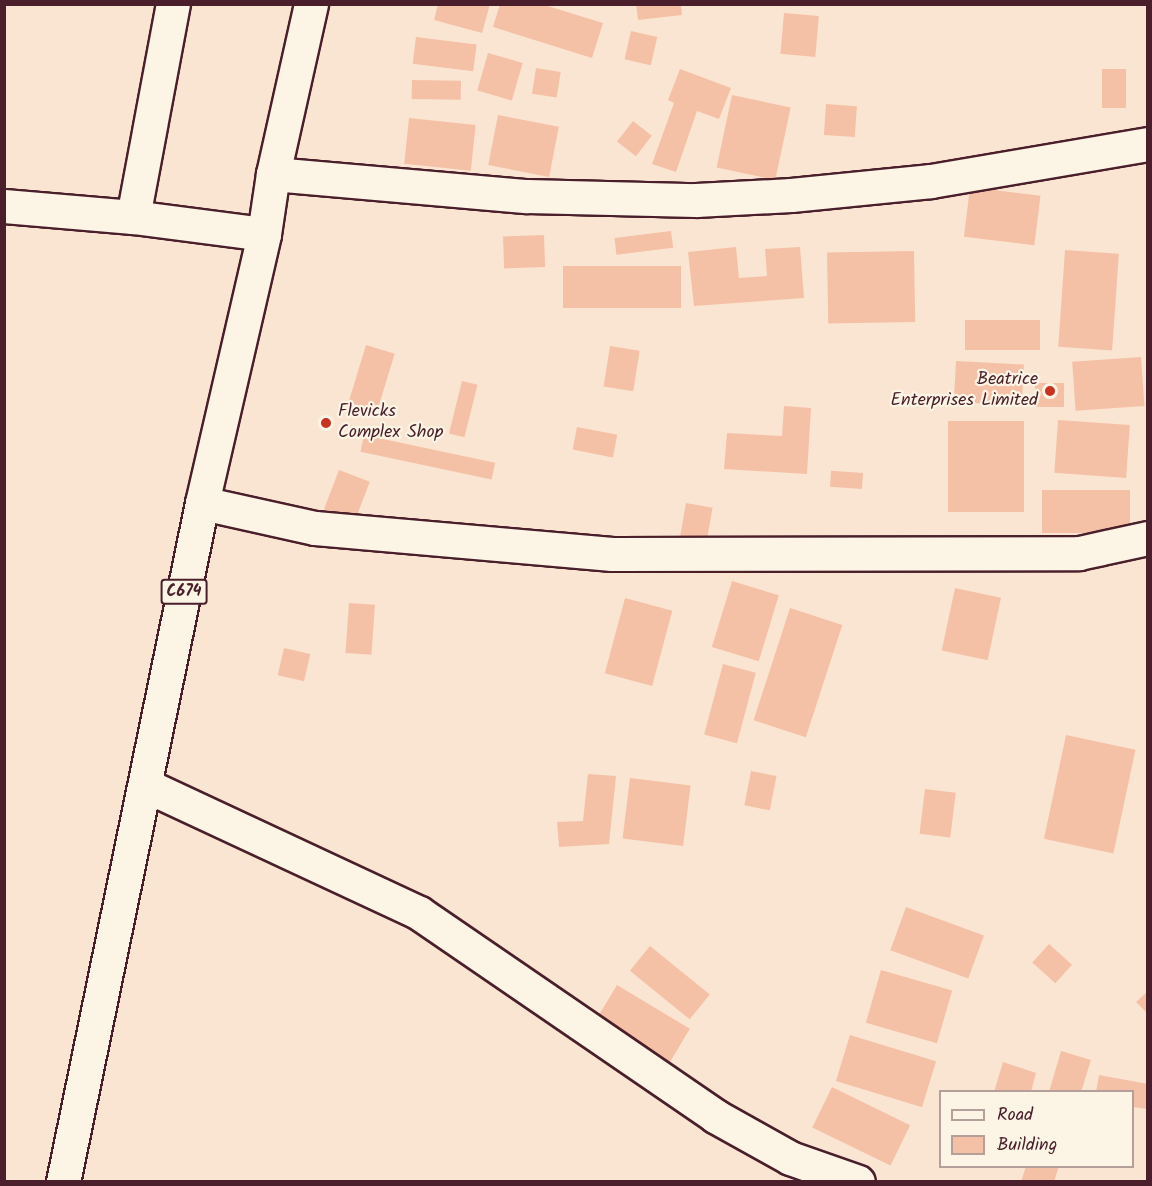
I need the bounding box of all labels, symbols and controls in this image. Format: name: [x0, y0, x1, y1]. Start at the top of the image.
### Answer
place label: Beatrice Enterprises Limited: [891, 370, 1038, 412]
marker: Beatrice Enterprises Limited: [1043, 384, 1057, 398]
place label: Flevicks Complex Shop: [338, 402, 443, 444]
marker: Flevicks Complex Shop: [319, 416, 333, 430]
road number: C674: [160, 579, 208, 605]
legend: [939, 1090, 1134, 1168]
text: Road: [997, 1101, 1033, 1130]
text: Building: [997, 1131, 1057, 1160]

